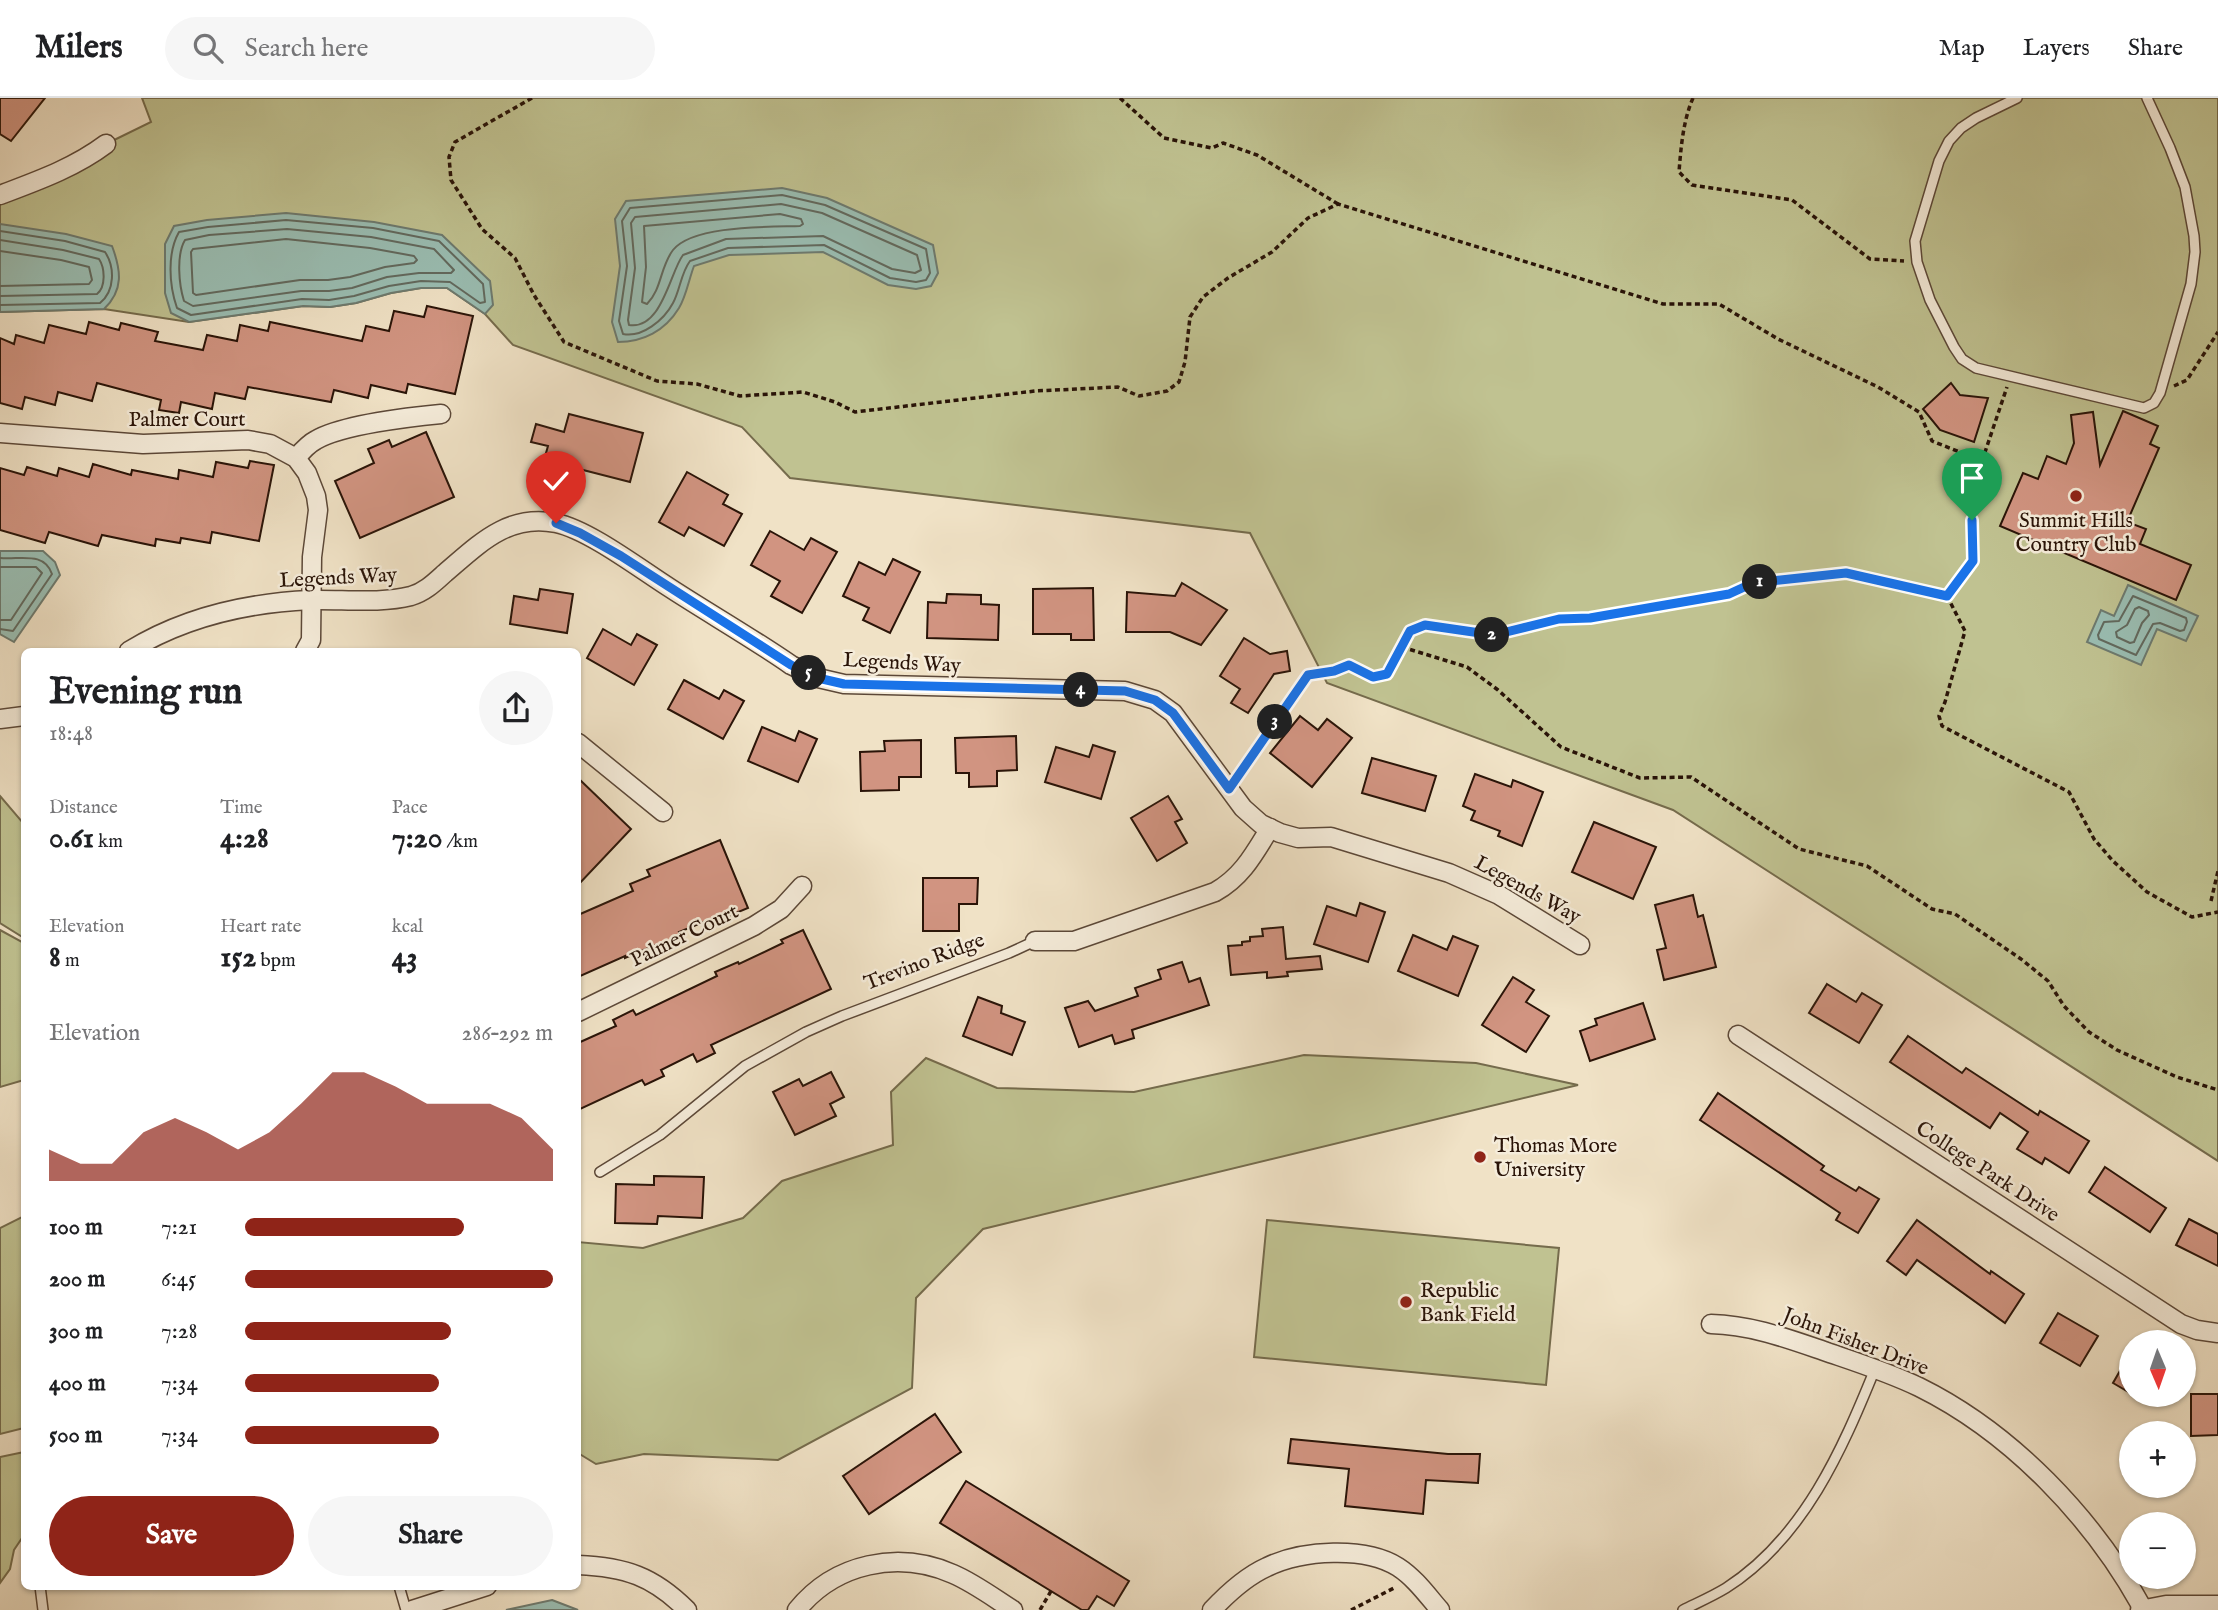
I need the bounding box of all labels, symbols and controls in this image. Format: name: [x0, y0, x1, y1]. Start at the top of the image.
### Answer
search box: [165, 17, 655, 80]
text: Milers: [35, 27, 123, 69]
icon: search: [189, 29, 227, 67]
text: Search here: [245, 32, 369, 65]
text: Map: [1939, 33, 1985, 64]
text: Layers: [2023, 33, 2090, 64]
text: Share: [2128, 33, 2183, 64]
street label: Palmer Court: [129, 407, 245, 434]
pin: [1942, 448, 2002, 520]
pin: [526, 451, 586, 523]
icon: arrive: [1953, 459, 1991, 497]
icon: check: [537, 462, 575, 500]
marker: Summit Hills Country Club: [2068, 488, 2084, 504]
place label: Summit Hills Country Club: [2016, 508, 2136, 559]
street label: Legends Way: [278, 562, 398, 595]
pin: 1: [1742, 564, 1778, 600]
text: 1: [1756, 569, 1763, 593]
pin: 2: [1474, 618, 1510, 652]
text: 2: [1487, 622, 1496, 646]
street label: Legends Way: [842, 647, 962, 680]
pin: 5: [792, 656, 826, 690]
text: 5: [805, 660, 812, 684]
text: Evening run: [49, 669, 243, 717]
button: share: [479, 671, 553, 745]
pin: 4: [1064, 672, 1098, 708]
text: 4: [1076, 677, 1085, 701]
pin: 3: [1258, 704, 1292, 740]
text: 3: [1271, 709, 1278, 733]
text: 18:48: [49, 719, 93, 748]
text: Distance: [49, 796, 118, 820]
text: Time: [220, 796, 263, 820]
text: Pace: [392, 796, 428, 820]
text: 0.61: [49, 820, 94, 858]
text: 4:28: [220, 820, 269, 858]
text: 7:20: [392, 820, 442, 858]
text: km: [94, 830, 123, 854]
text: /km: [442, 830, 478, 854]
street label: Legends Way: [1469, 850, 1586, 931]
street label: Palmer Court: [626, 899, 743, 974]
text: Elevation: [49, 915, 124, 939]
text: Heart rate: [220, 915, 301, 939]
text: kcal: [392, 915, 423, 939]
street label: Trevino Ridge: [861, 927, 989, 998]
text: 8: [49, 939, 61, 977]
text: 152: [220, 939, 256, 977]
text: 43: [392, 939, 418, 977]
text: m: [61, 949, 80, 973]
text: bpm: [256, 949, 296, 973]
text: Elevation: [49, 1019, 140, 1048]
text: 286–292 m: [461, 1019, 553, 1048]
street label: College Park Drive: [1910, 1116, 2065, 1229]
place label: Thomas More University: [1494, 1133, 1618, 1184]
marker: Thomas More University: [1472, 1149, 1488, 1165]
text: 100 m: [49, 1213, 103, 1242]
text: 7:21: [161, 1213, 197, 1242]
text: 200 m: [49, 1265, 105, 1294]
text: 6:45: [161, 1265, 196, 1294]
place label: Republic Bank Field: [1420, 1278, 1516, 1329]
marker: Republic Bank Field: [1398, 1294, 1414, 1310]
street label: John Fisher Drive: [1777, 1301, 1933, 1383]
text: 300 m: [49, 1317, 103, 1346]
text: 7:28: [161, 1317, 198, 1346]
north arrow: [2119, 1330, 2196, 1407]
map controls: [2119, 1330, 2196, 1589]
text: 400 m: [49, 1369, 106, 1398]
text: 7:34: [161, 1369, 198, 1398]
text: 500 m: [49, 1421, 103, 1450]
text: 7:34: [161, 1421, 198, 1450]
button: +: [2119, 1421, 2196, 1498]
button: Save: [49, 1496, 294, 1576]
button: Share: [308, 1496, 553, 1576]
button: −: [2119, 1512, 2196, 1589]

